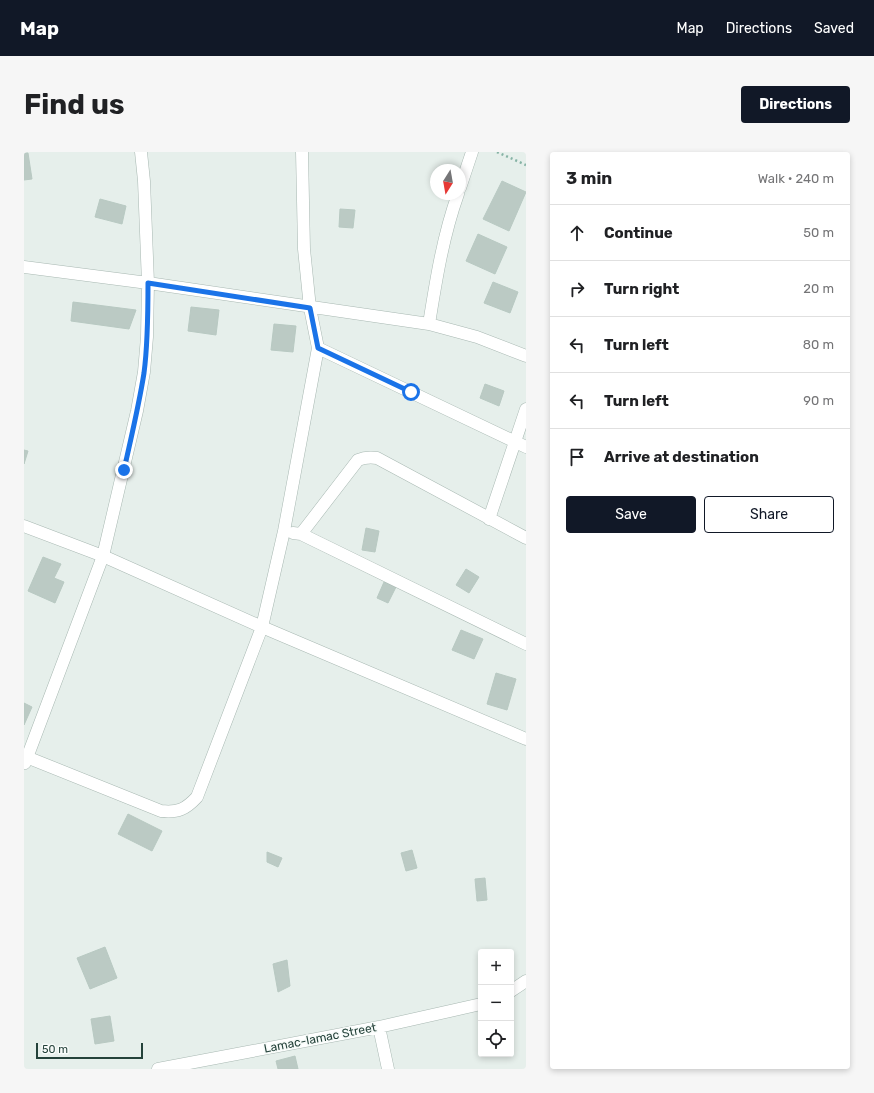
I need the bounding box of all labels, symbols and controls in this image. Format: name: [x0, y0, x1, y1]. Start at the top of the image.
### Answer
text: Map: [20, 17, 59, 40]
text: Map: [677, 20, 704, 37]
text: Directions: [726, 20, 792, 37]
text: Saved: [814, 20, 854, 37]
button: Directions: [741, 86, 850, 123]
text: Find us: [24, 88, 124, 121]
north arrow: [430, 164, 466, 200]
text: 3 min: [566, 168, 612, 188]
text: Walk · 240 m: [758, 171, 834, 186]
icon: ahead: [566, 222, 588, 244]
text: Continue: [604, 224, 673, 242]
text: 50 m: [803, 225, 834, 240]
icon: right: [566, 278, 588, 300]
text: Turn right: [604, 280, 679, 298]
text: 20 m: [803, 281, 834, 296]
icon: left: [566, 334, 588, 356]
text: Turn left: [604, 336, 669, 354]
text: 80 m: [803, 337, 834, 352]
route start: [402, 383, 420, 401]
icon: left: [566, 390, 588, 412]
text: Turn left: [604, 392, 669, 410]
text: 90 m: [803, 393, 834, 408]
icon: arrive: [566, 446, 588, 468]
text: Arrive at destination: [604, 448, 759, 466]
route end: [115, 461, 133, 479]
button: Save: [566, 496, 696, 533]
button: Share: [704, 496, 834, 533]
map controls: [478, 949, 514, 1057]
button: +: [478, 949, 514, 985]
button: −: [478, 985, 514, 1021]
street label: Lamac-lamac Street: [263, 1020, 378, 1056]
button: locate: [478, 1021, 514, 1057]
scale bar: [36, 1041, 143, 1060]
text: 50 m: [42, 1043, 68, 1056]

